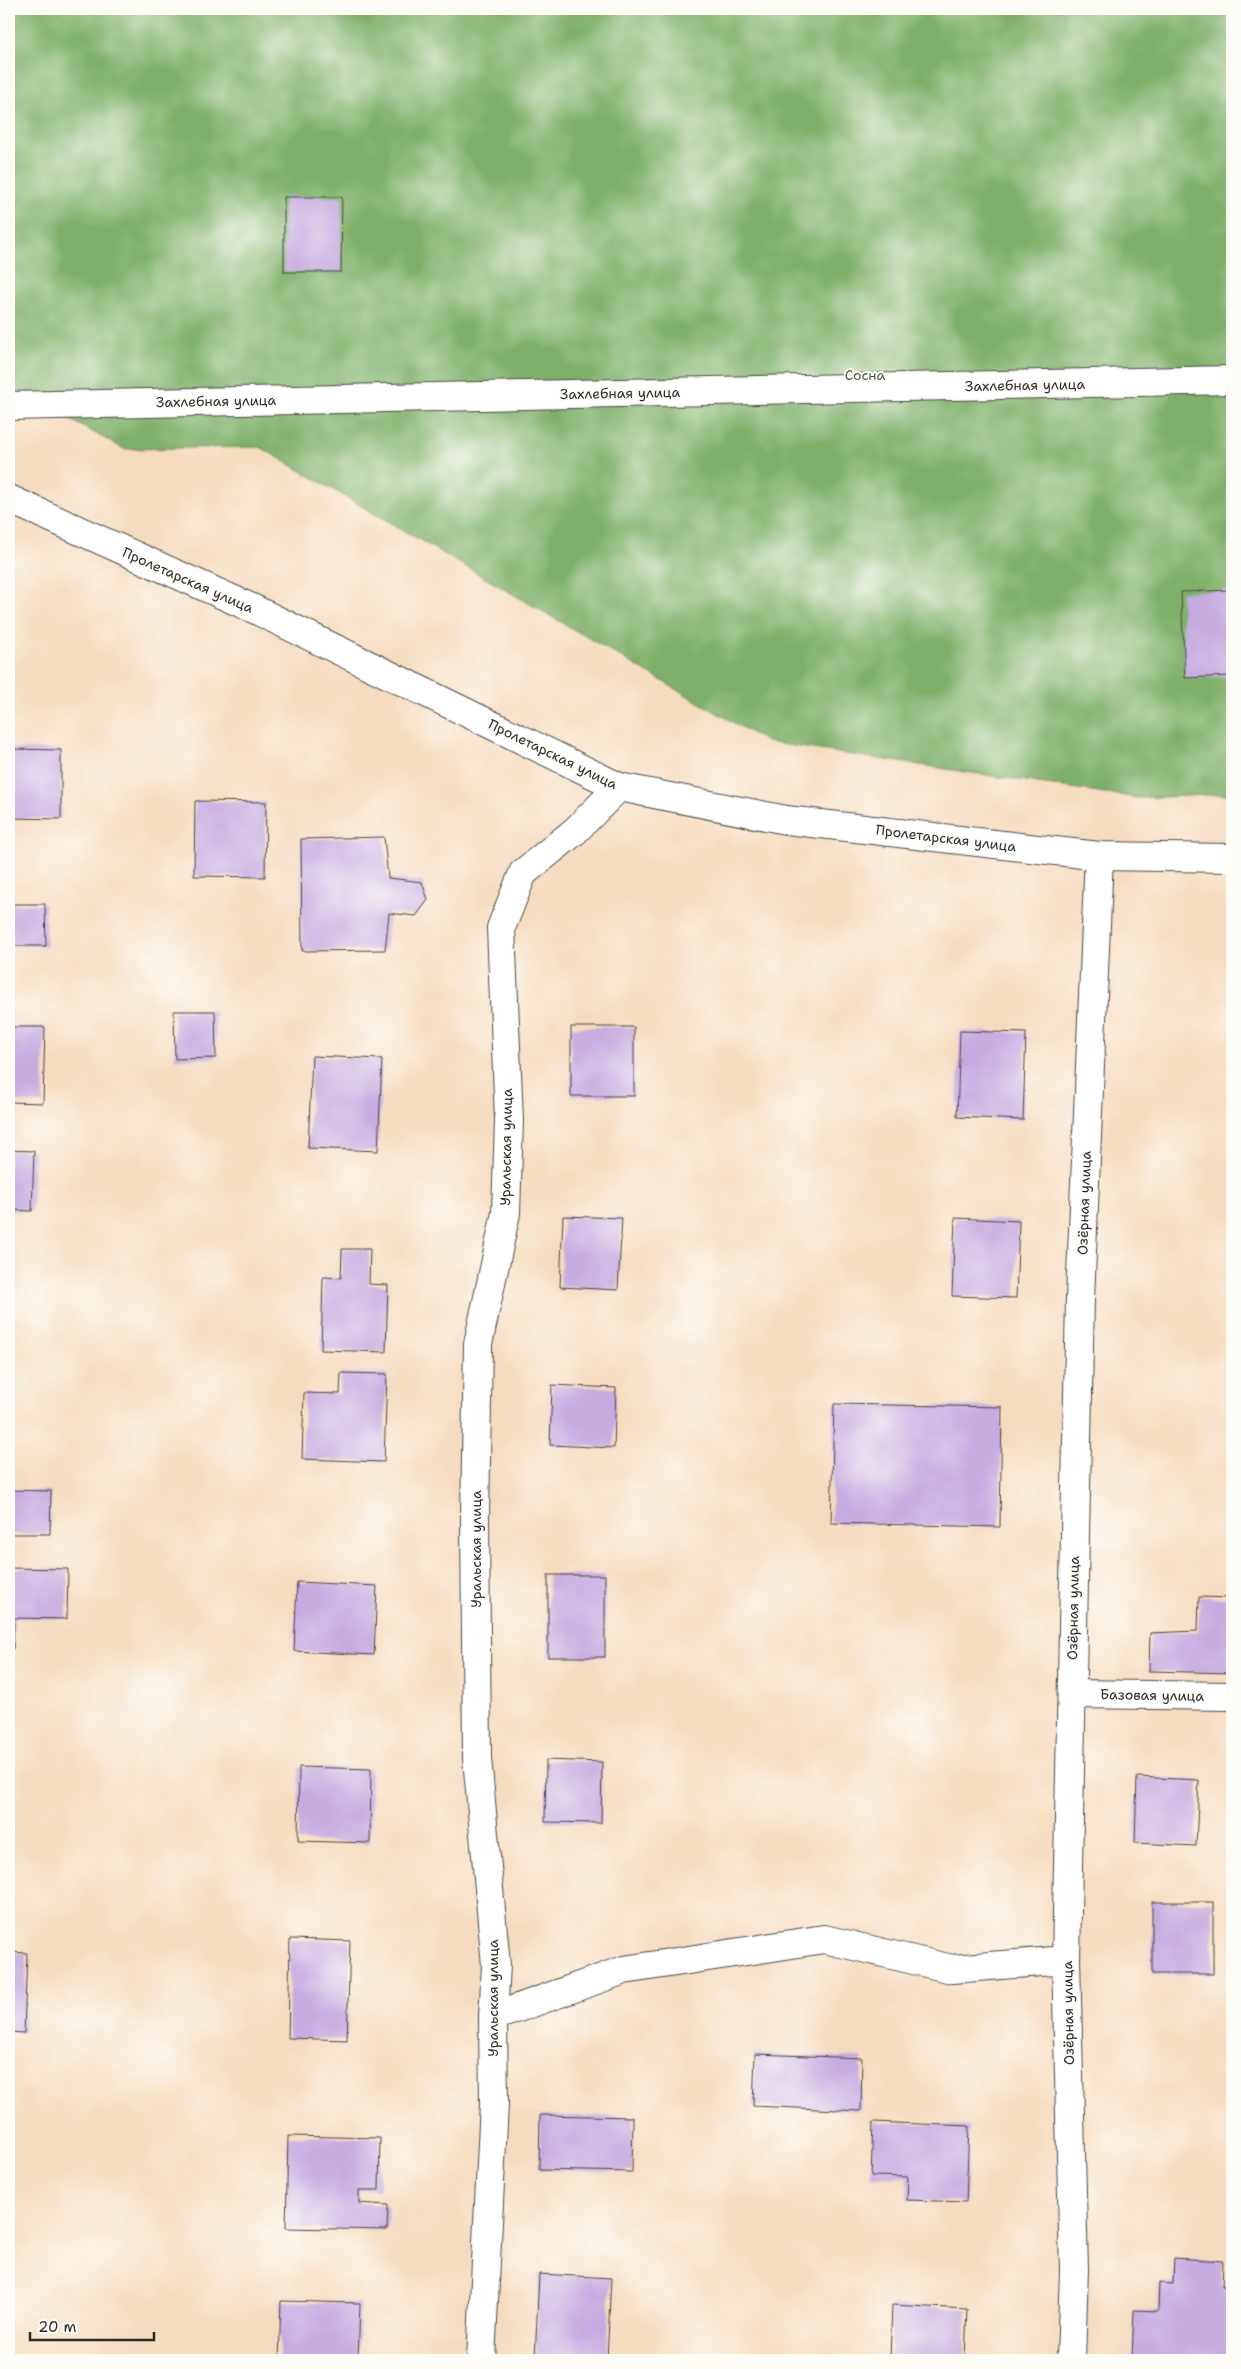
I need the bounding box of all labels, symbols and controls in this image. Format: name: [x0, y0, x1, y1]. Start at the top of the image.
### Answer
park label: Сосна: [845, 366, 886, 384]
street label: Захлебная улица: [965, 375, 1085, 395]
street label: Захлебная улица: [560, 383, 680, 403]
street label: Захлебная улица: [156, 391, 276, 411]
street label: Пролетарская улица: [120, 543, 257, 617]
street label: Пролетарская улица: [485, 715, 621, 793]
street label: Пролетарская улица: [875, 820, 1018, 856]
street label: Уральская улица: [496, 1088, 516, 1206]
street label: Озёрная улица: [1073, 1150, 1095, 1255]
street label: Уральская улица: [467, 1490, 485, 1608]
street label: Озёрная улица: [1063, 1555, 1083, 1660]
street label: Базовая улица: [1100, 1685, 1204, 1705]
street label: Уральская улица: [484, 1939, 502, 2057]
street label: Озёрная улица: [1058, 1960, 1078, 2065]
scale bar: [30, 2309, 154, 2341]
text: 20 m: [38, 2317, 77, 2337]

